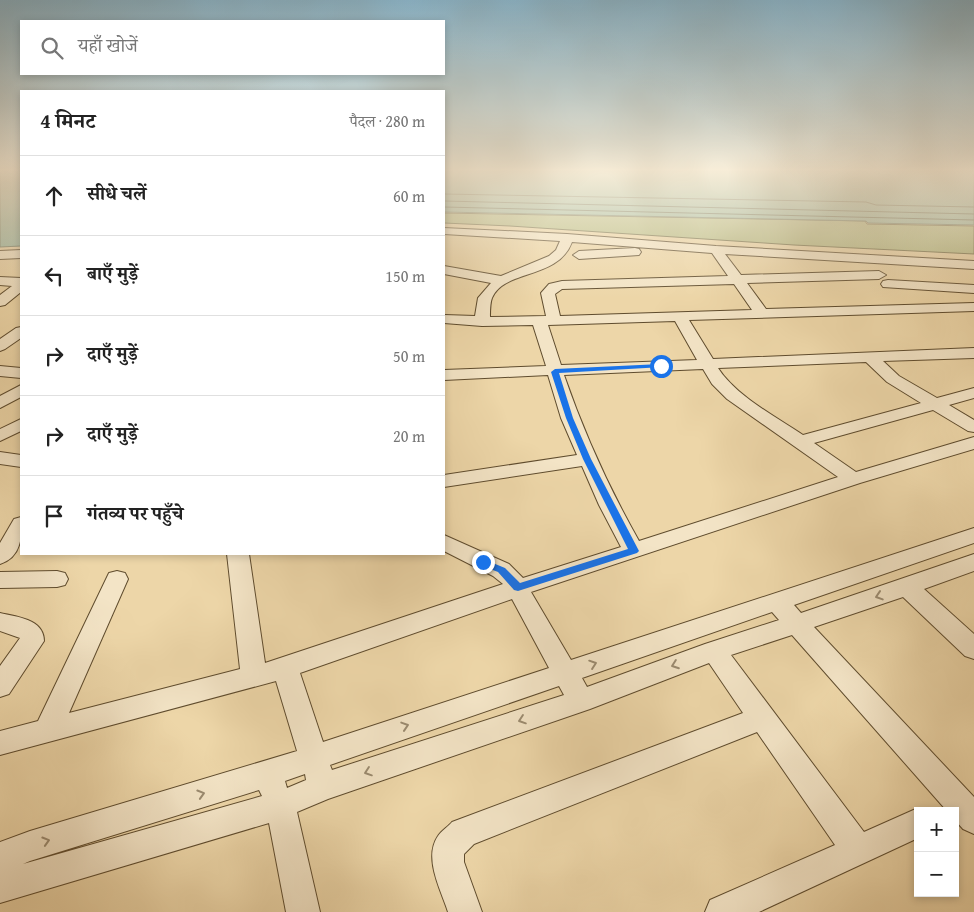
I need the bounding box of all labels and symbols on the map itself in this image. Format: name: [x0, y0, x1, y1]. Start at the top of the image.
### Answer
route start: [650, 355, 673, 378]
route end: [472, 551, 495, 574]
one-way arrow: [875, 591, 884, 601]
one-way arrow: [671, 659, 680, 669]
one-way arrow: [588, 660, 596, 670]
one-way arrow: [519, 714, 527, 724]
one-way arrow: [401, 722, 409, 732]
one-way arrow: [365, 766, 373, 776]
one-way arrow: [196, 789, 205, 799]
one-way arrow: [41, 836, 49, 846]

